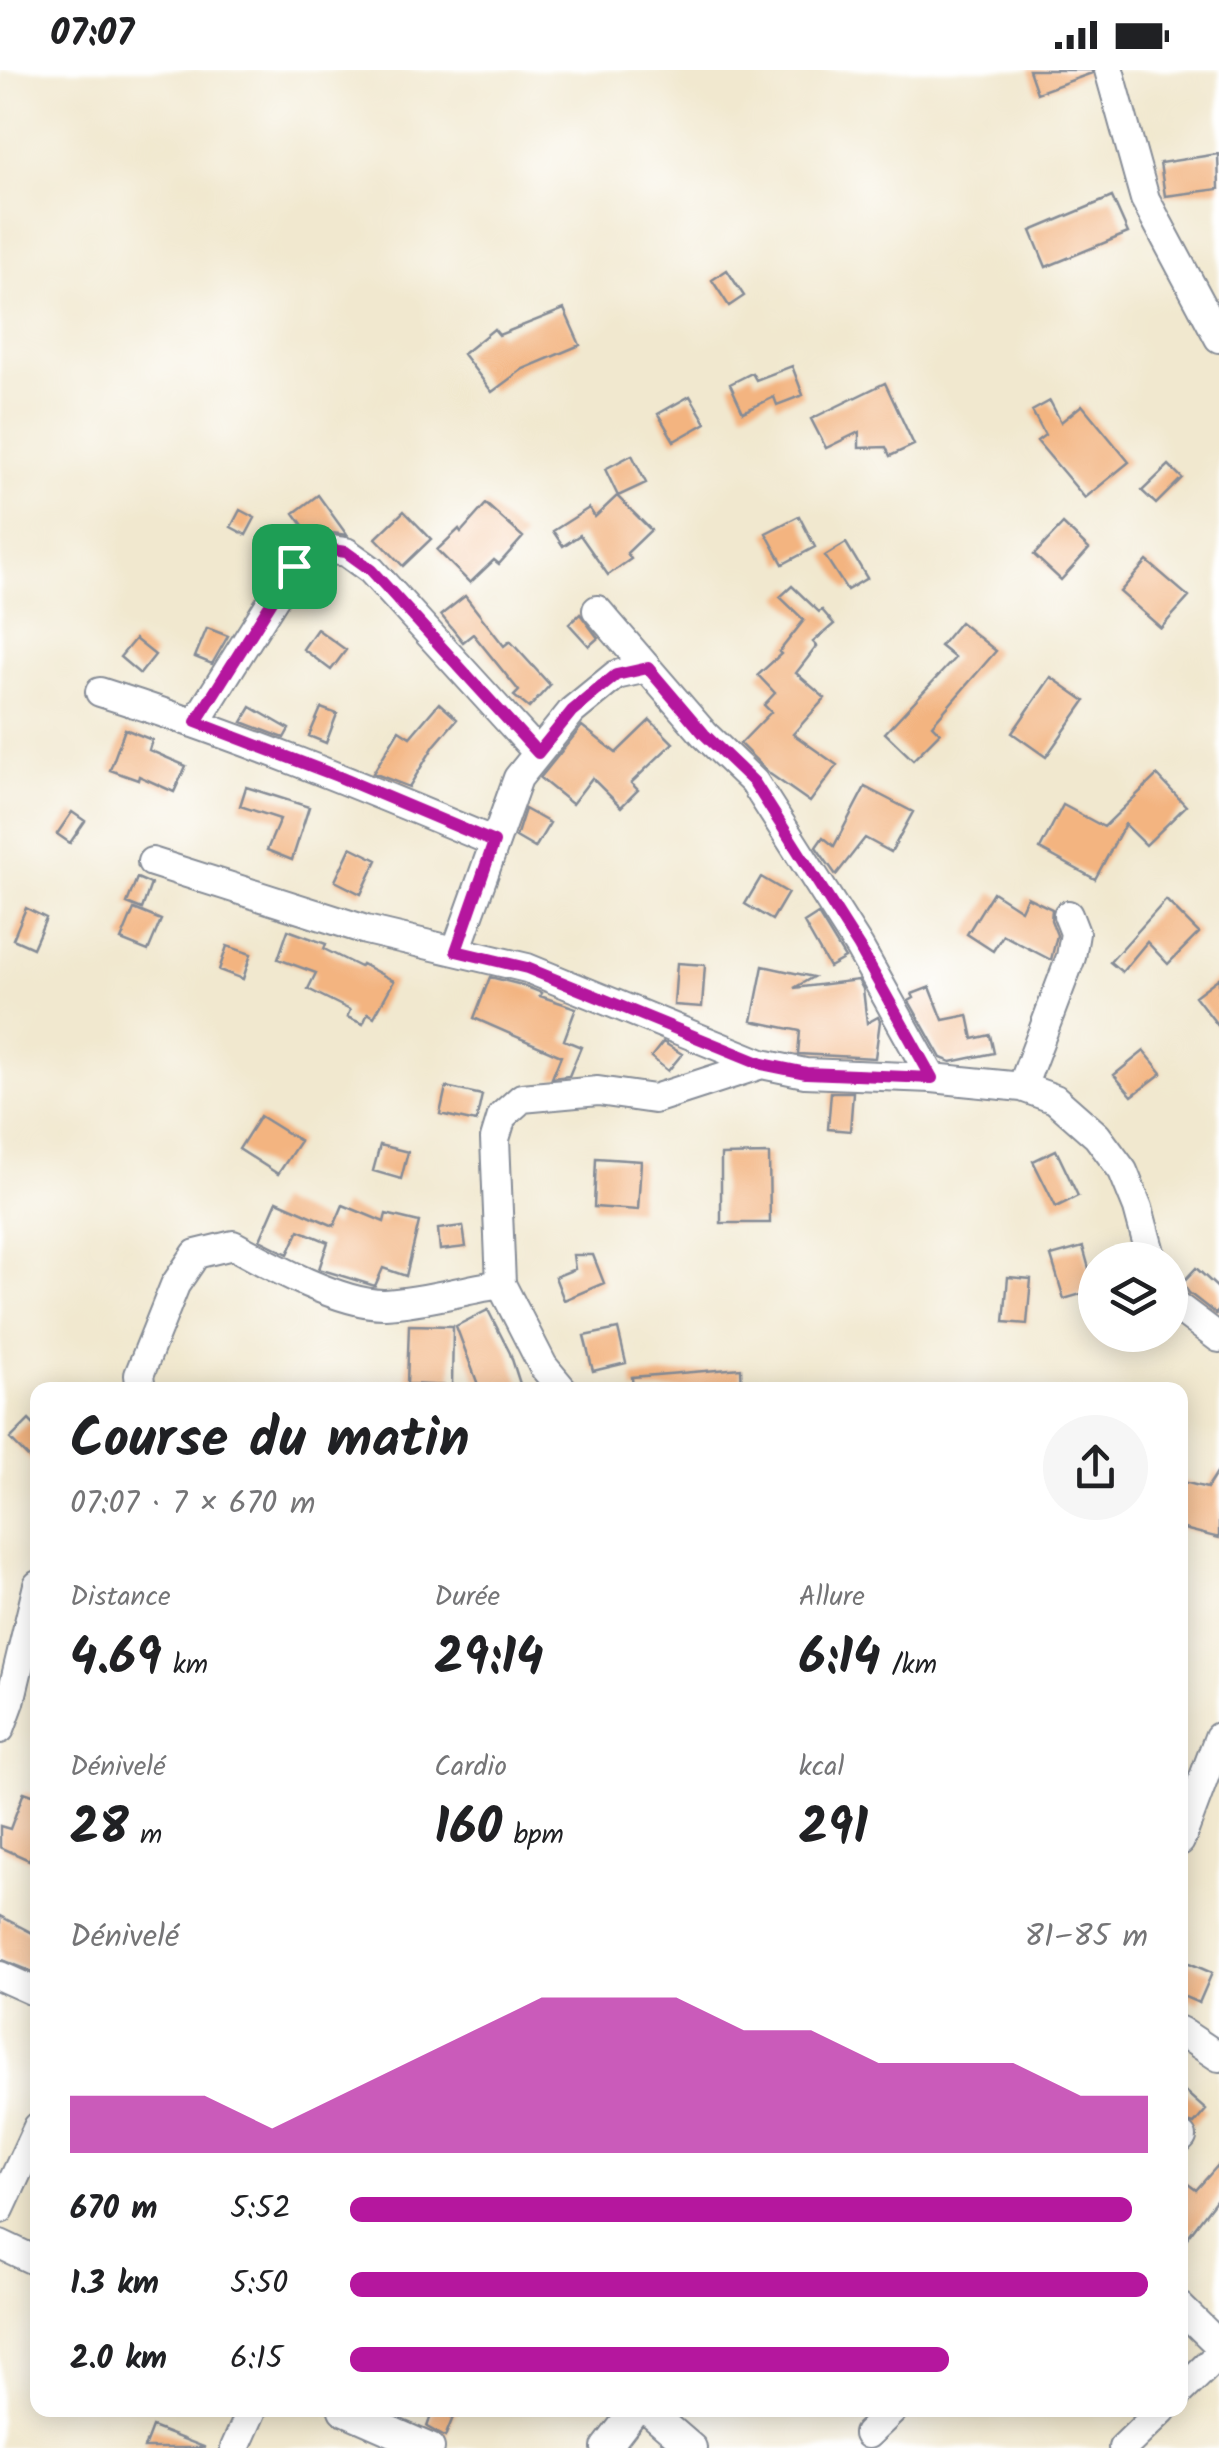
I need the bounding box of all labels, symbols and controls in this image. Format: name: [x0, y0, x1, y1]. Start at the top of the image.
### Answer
text: 07:07: [50, 5, 134, 65]
pin: [252, 524, 337, 609]
icon: arrive: [267, 539, 322, 594]
map controls: [1078, 1242, 1188, 1352]
button: layers: [1078, 1242, 1188, 1352]
text: Course du matin: [70, 1398, 470, 1485]
button: share: [1043, 1415, 1148, 1520]
text: 07:07 · 7 × 670 m: [70, 1479, 316, 1530]
text: Distance: [70, 1575, 171, 1620]
text: Durée: [434, 1575, 500, 1620]
text: Allure: [799, 1575, 865, 1620]
text: 4.69: [70, 1620, 162, 1700]
text: 29:14: [434, 1620, 543, 1700]
text: 6:14: [799, 1620, 880, 1700]
text: km: [162, 1643, 208, 1688]
text: /km: [880, 1643, 937, 1688]
text: Dénivelé: [70, 1745, 165, 1790]
text: Cardio: [434, 1745, 507, 1790]
text: kcal: [799, 1745, 844, 1790]
text: 28: [70, 1790, 129, 1870]
text: 160: [434, 1790, 502, 1870]
text: 291: [799, 1790, 868, 1870]
text: m: [129, 1813, 162, 1858]
text: bpm: [502, 1813, 564, 1858]
text: Dénivelé: [70, 1912, 179, 1963]
text: 81–85 m: [1024, 1912, 1148, 1963]
text: 670 m: [70, 2184, 157, 2235]
text: 5:52: [230, 2184, 291, 2235]
text: 1.3 km: [70, 2259, 159, 2310]
text: 5:50: [230, 2259, 288, 2310]
text: 2.0 km: [70, 2334, 167, 2385]
text: 6:15: [230, 2334, 283, 2385]

